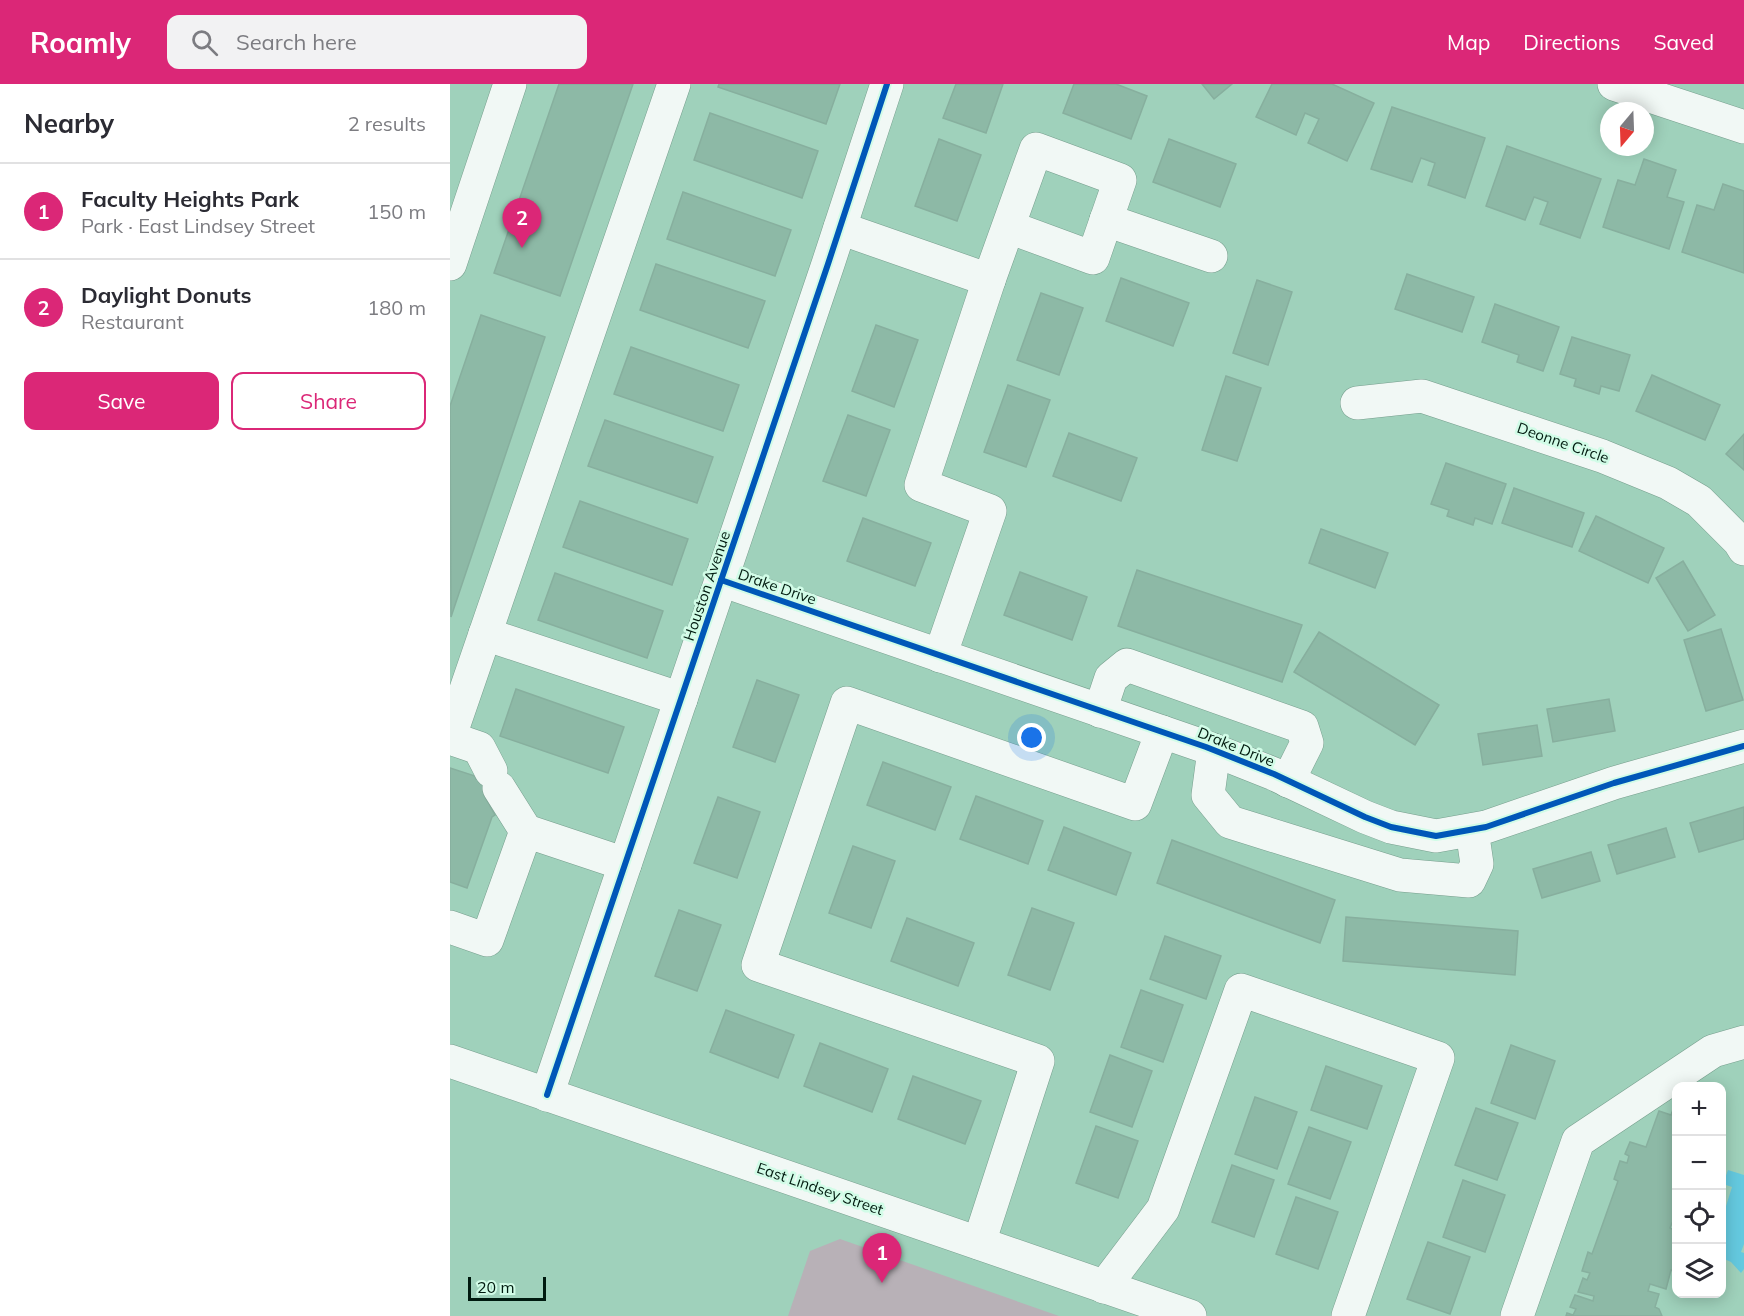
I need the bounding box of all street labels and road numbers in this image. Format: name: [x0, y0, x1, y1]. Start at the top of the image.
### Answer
street label: Deonne Circle: [1515, 418, 1612, 467]
street label: Houston Avenue: [679, 528, 734, 643]
street label: Drake Drive: [736, 564, 819, 609]
street label: Drake Drive: [1195, 722, 1277, 771]
street label: East Lindsey Street: [754, 1158, 886, 1219]

